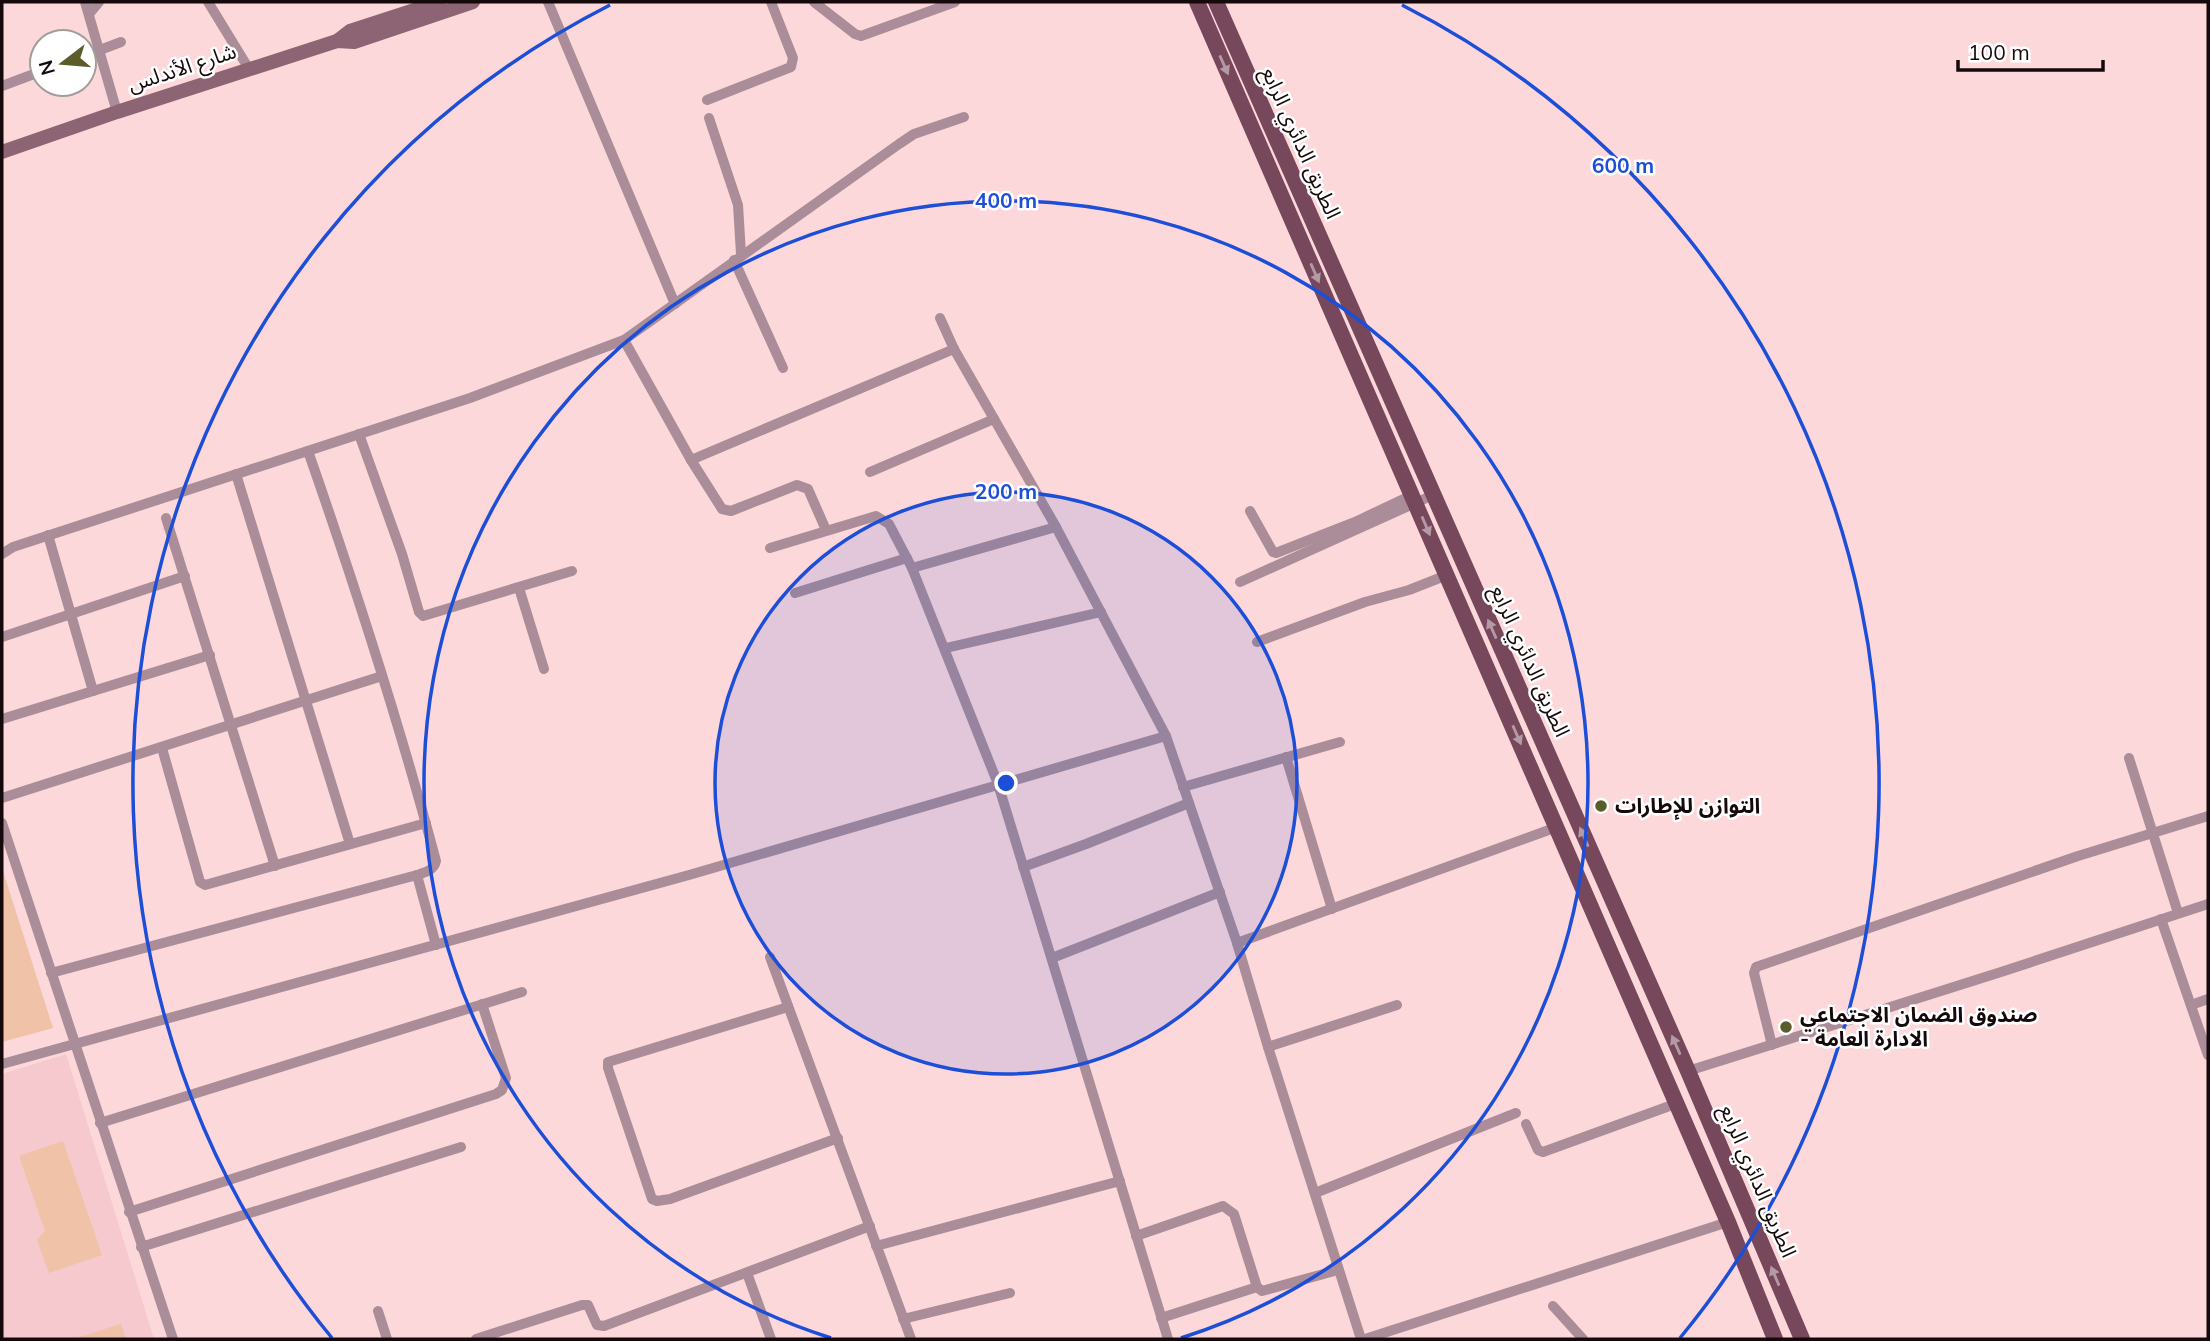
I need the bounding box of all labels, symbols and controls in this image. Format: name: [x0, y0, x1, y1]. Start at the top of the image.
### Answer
north arrow: [28, 28, 98, 98]
scale bar: [1958, 28, 2103, 72]
street label: شارع الأندلس: [124, 37, 240, 100]
text: 100 m: [1968, 39, 2030, 65]
one-way arrow: [1218, 55, 1229, 76]
text: N: [33, 57, 60, 78]
street label: الطريق الدائري الرابع: [1253, 62, 1347, 224]
text: 600 m: [1592, 152, 1654, 178]
text: 400 m: [975, 187, 1037, 213]
one-way arrow: [1309, 263, 1321, 283]
text: 200 m: [975, 478, 1037, 504]
one-way arrow: [1420, 516, 1431, 537]
street label: الطريق الدائري الرابع: [1482, 580, 1576, 742]
one-way arrow: [1486, 618, 1497, 639]
one-way arrow: [1511, 725, 1523, 745]
centre of rings: [994, 771, 1018, 795]
place label: التوازن للإطارات: [1615, 792, 1760, 820]
marker: التوازن للإطارات: [1593, 798, 1609, 814]
one-way arrow: [1578, 826, 1589, 847]
place label: صندوق الضمان الاجتماعي - الادارة العامة: [1800, 1001, 2037, 1051]
marker: صندوق الضمان الاجتماعي - الادارة العامة: [1778, 1019, 1794, 1035]
one-way arrow: [1670, 1034, 1681, 1055]
street label: الطريق الدائري الرابع: [1711, 1100, 1803, 1263]
one-way arrow: [1770, 1266, 1781, 1287]

